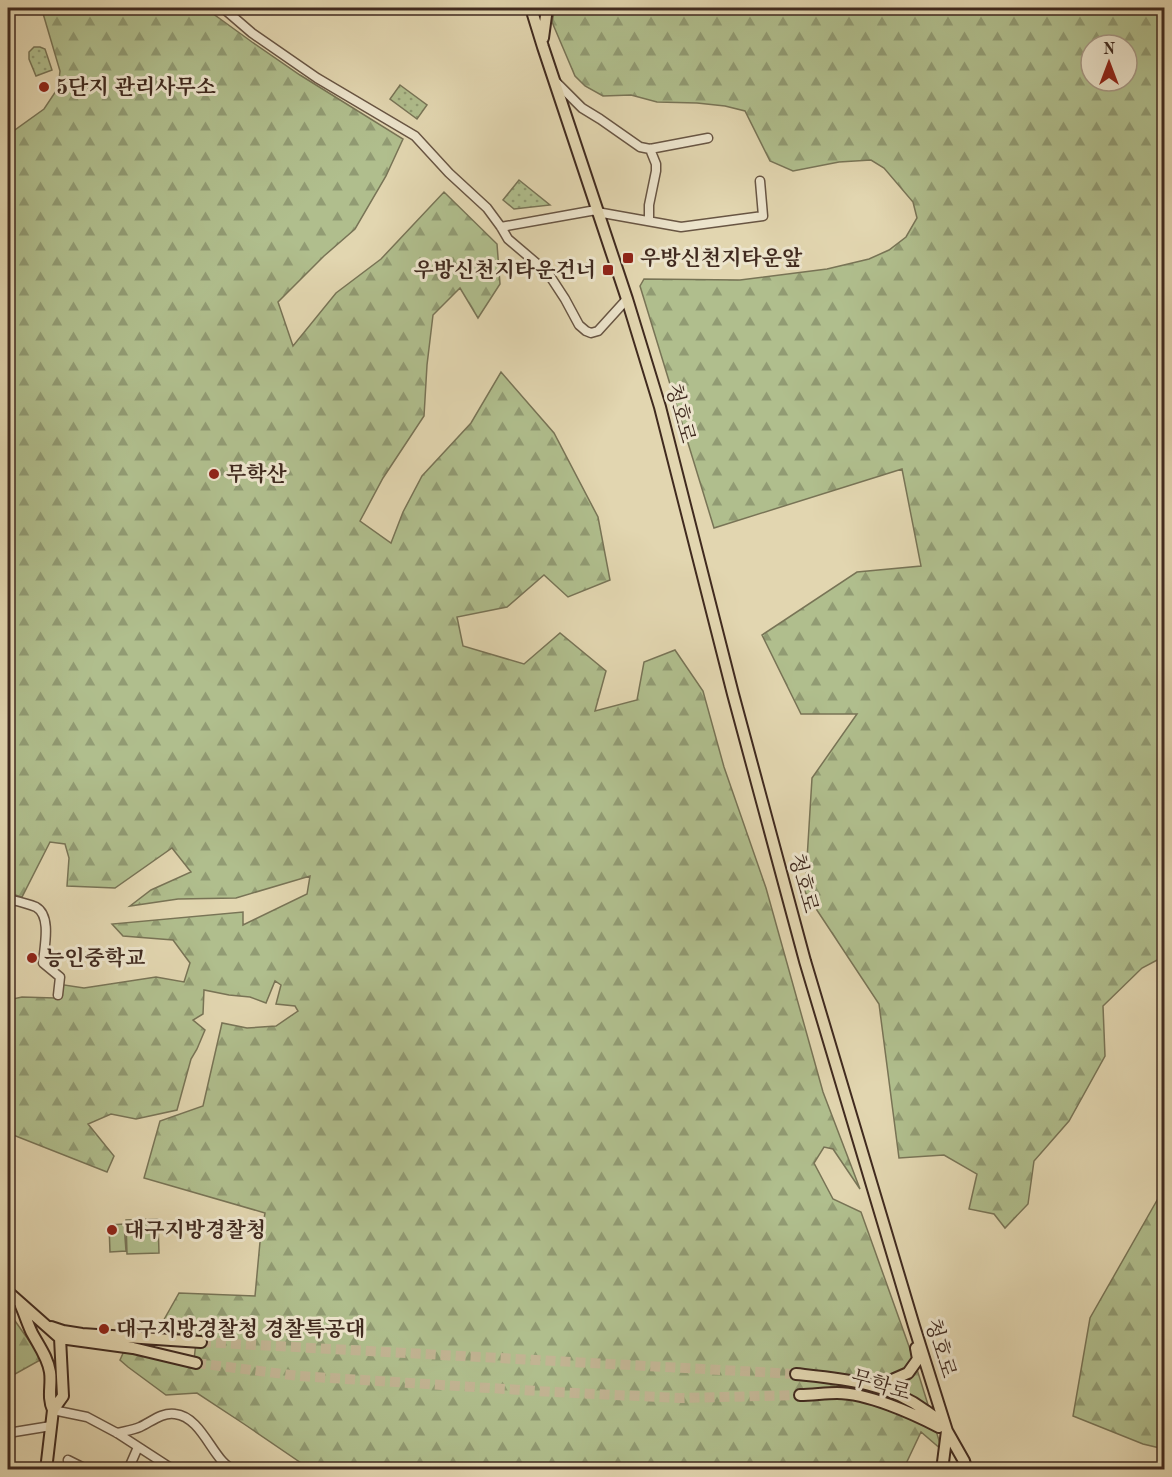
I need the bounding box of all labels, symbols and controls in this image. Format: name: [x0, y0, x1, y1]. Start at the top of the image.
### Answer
north arrow: [1079, 33, 1139, 93]
text: N: [1103, 42, 1116, 58]
place label: 5단지 관리사무소: [56, 75, 216, 99]
marker: 5단지 관리사무소: [37, 80, 51, 94]
place label: 우방신천지타운앞: [640, 246, 803, 270]
marker: 우방신천지타운앞: [621, 251, 635, 265]
place label: 우방신천지타운건너: [413, 258, 596, 282]
marker: 우방신천지타운건너: [601, 263, 615, 277]
street label: 청호로: [662, 381, 700, 445]
place label: 무학산: [226, 462, 288, 486]
marker: 무학산: [207, 467, 221, 481]
street label: 청호로: [785, 851, 823, 915]
place label: 능인중학교: [44, 946, 145, 970]
marker: 능인중학교: [25, 951, 39, 965]
place label: 대구지방경찰청: [124, 1218, 266, 1242]
marker: 대구지방경찰청: [105, 1223, 119, 1237]
street label: 청호로: [921, 1316, 960, 1381]
place label: 대구지방경찰청 경찰특공대: [116, 1317, 365, 1341]
marker: 대구지방경찰청 경찰특공대: [97, 1322, 111, 1336]
street label: 무학로: [848, 1366, 913, 1405]

